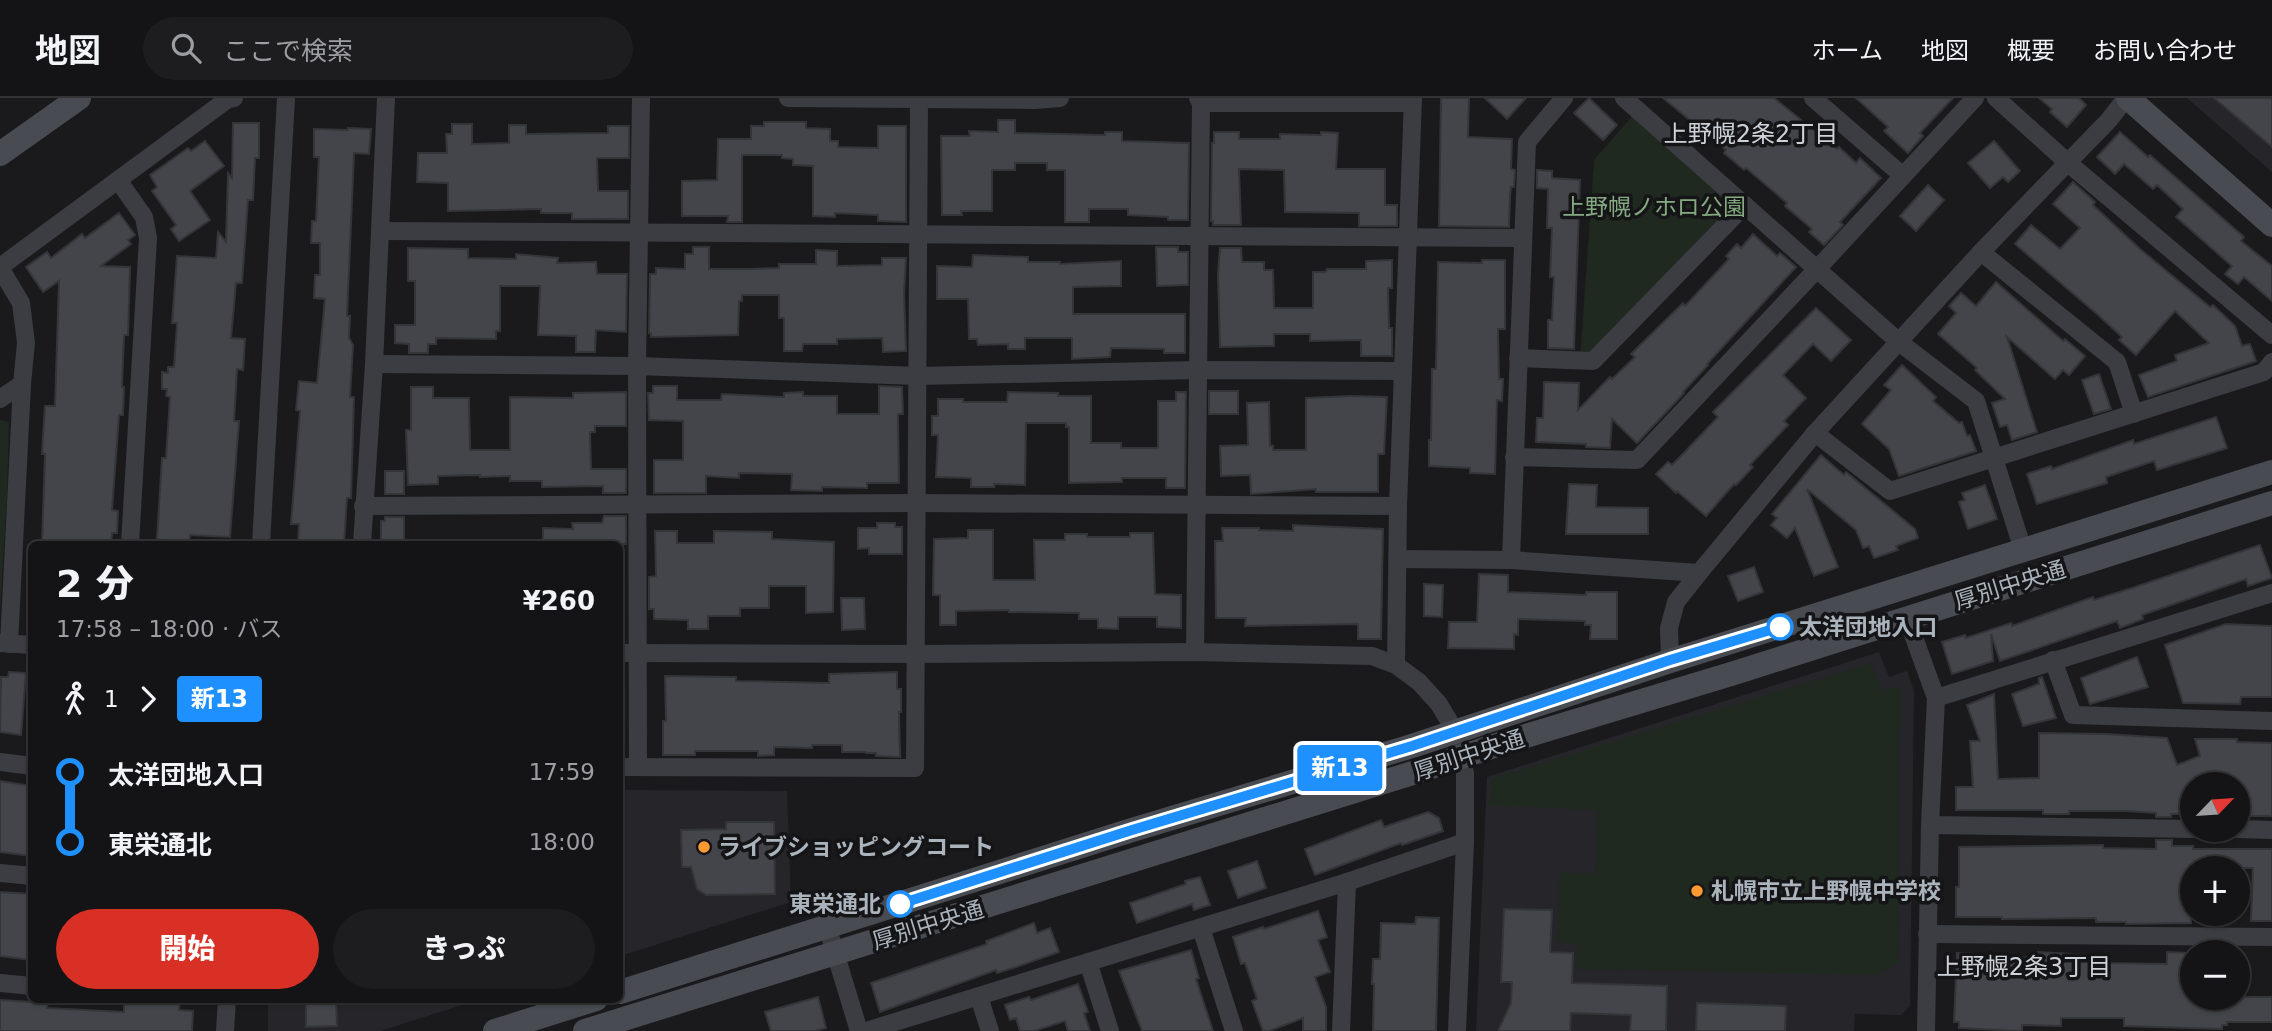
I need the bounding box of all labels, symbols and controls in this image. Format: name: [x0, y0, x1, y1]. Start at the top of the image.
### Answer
search box: [143, 17, 633, 80]
icon: search: [167, 29, 205, 67]
text: 地図: [35, 31, 101, 70]
text: ここで検索: [223, 36, 353, 66]
text: ホーム: [1812, 37, 1883, 65]
text: 地図: [1921, 37, 1969, 65]
text: 概要: [2007, 37, 2055, 65]
text: お問い合わせ: [2093, 37, 2237, 65]
district label: 上野幌2条2丁目: [1664, 120, 1838, 148]
park label: 上野幌ノホロ公園: [1562, 194, 1746, 220]
street label: 厚別中央通: [1951, 556, 2069, 614]
text: 2 分: [56, 562, 134, 606]
text: ¥260: [523, 586, 595, 616]
marker: 太洋団地入口: [1767, 614, 1793, 640]
place label: 太洋団地入口: [1799, 614, 1937, 640]
text: 17:58 – 18:00 · バス: [56, 616, 283, 642]
icon: walk: [56, 680, 94, 718]
icon: forward: [129, 680, 167, 718]
text: 新13: [191, 685, 248, 713]
text: 1: [104, 686, 119, 712]
street label: 厚別中央通: [1410, 725, 1528, 785]
line badge: 新13: [1300, 745, 1380, 791]
text: 新13: [1311, 754, 1369, 782]
text: 17:59: [529, 759, 595, 785]
text: 太洋団地入口: [108, 760, 264, 790]
north arrow: [2180, 772, 2250, 842]
map controls: [2180, 772, 2250, 1010]
text: 18:00: [529, 829, 595, 855]
text: 東栄通北: [108, 830, 212, 860]
place label: ライブショッピングコート: [718, 834, 994, 860]
marker: ライブショッピングコート: [696, 839, 712, 855]
button: +: [2180, 856, 2250, 926]
place label: 札幌市立上野幌中学校: [1711, 878, 1941, 904]
marker: 札幌市立上野幌中学校: [1689, 883, 1705, 899]
place label: 東栄通北: [789, 891, 881, 917]
marker: 東栄通北: [887, 891, 913, 917]
street label: 厚別中央通: [869, 896, 987, 954]
button: 開始: [56, 909, 319, 989]
button: きっぷ: [333, 909, 595, 989]
button: −: [2180, 940, 2250, 1010]
district label: 上野幌2条3丁目: [1937, 953, 2111, 981]

